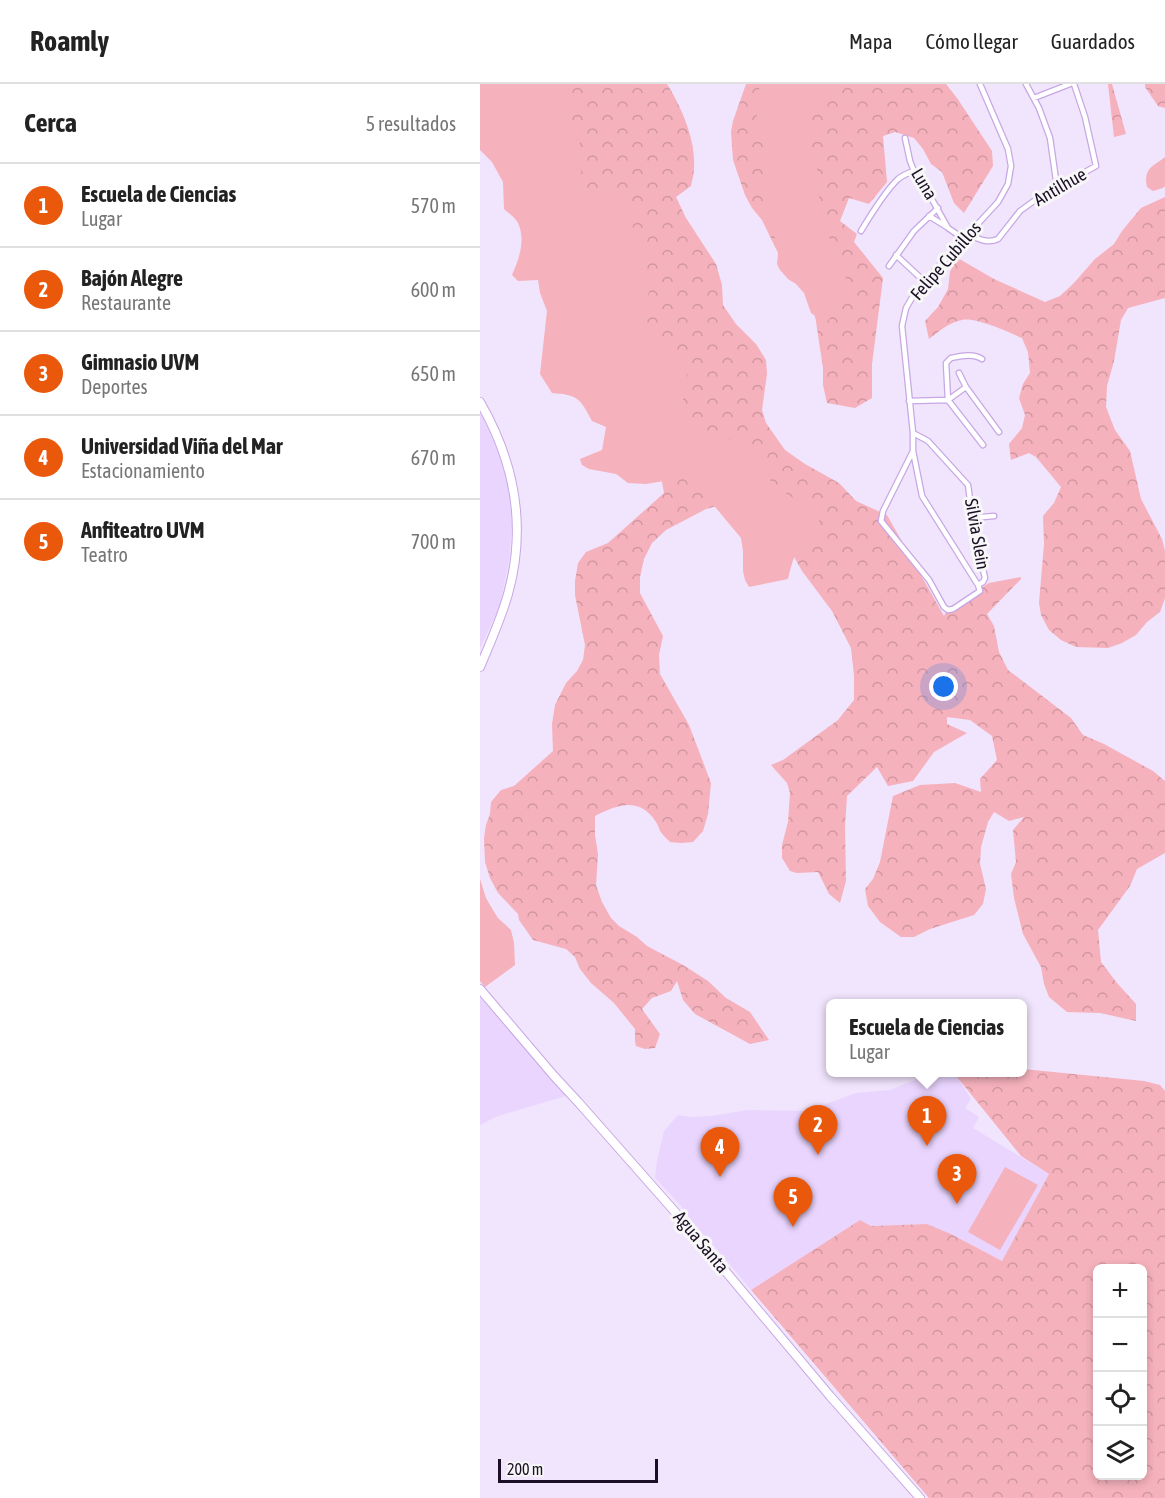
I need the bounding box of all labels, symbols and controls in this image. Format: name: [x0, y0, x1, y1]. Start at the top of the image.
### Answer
text: Roamly: [30, 25, 109, 57]
text: Mapa: [849, 29, 893, 53]
text: Cómo llegar: [926, 29, 1018, 53]
text: Guardados: [1051, 29, 1135, 53]
text: Cerca: [24, 108, 77, 138]
text: 5 resultados: [366, 112, 456, 135]
street label: Antilhue: [1030, 163, 1090, 210]
street label: Luna: [907, 164, 942, 203]
text: Escuela de Ciencias: [81, 181, 236, 207]
text: 1: [39, 194, 48, 217]
text: 570 m: [411, 194, 456, 217]
text: Lugar: [81, 207, 122, 230]
street label: Felipe Cubillos: [906, 217, 985, 304]
text: Bajón Alegre: [81, 265, 183, 291]
text: 2: [39, 278, 48, 301]
text: 600 m: [411, 278, 456, 301]
text: Restaurante: [81, 291, 171, 314]
text: Gimnasio UVM: [81, 349, 199, 375]
text: 3: [39, 362, 48, 385]
text: 650 m: [411, 362, 456, 385]
text: Deportes: [81, 375, 148, 398]
text: Universidad Viña del Mar: [81, 433, 282, 459]
text: 4: [39, 446, 48, 469]
text: 670 m: [411, 446, 456, 469]
text: Estacionamiento: [81, 459, 205, 482]
street label: Silvia Slein: [961, 497, 994, 571]
text: Anfiteatro UVM: [81, 517, 205, 543]
text: 5: [39, 530, 48, 553]
text: 700 m: [411, 530, 456, 553]
text: Teatro: [81, 543, 128, 566]
your location: [929, 672, 958, 701]
popup: [826, 999, 1027, 1077]
text: Escuela de Ciencias: [849, 1014, 1004, 1040]
text: Lugar: [849, 1040, 890, 1063]
pin: 1: [908, 1096, 946, 1146]
pin: 2: [798, 1106, 838, 1155]
pin: 4: [700, 1128, 740, 1177]
pin: 3: [938, 1154, 976, 1204]
pin: 5: [774, 1178, 812, 1227]
street label: Agua Santa: [669, 1206, 733, 1277]
map controls: [1093, 1264, 1147, 1480]
button: +: [1093, 1264, 1147, 1318]
button: −: [1093, 1318, 1147, 1372]
button: locate: [1093, 1372, 1147, 1426]
button: layers: [1093, 1426, 1147, 1480]
scale bar: [498, 1456, 658, 1484]
text: 200 m: [507, 1460, 543, 1478]

